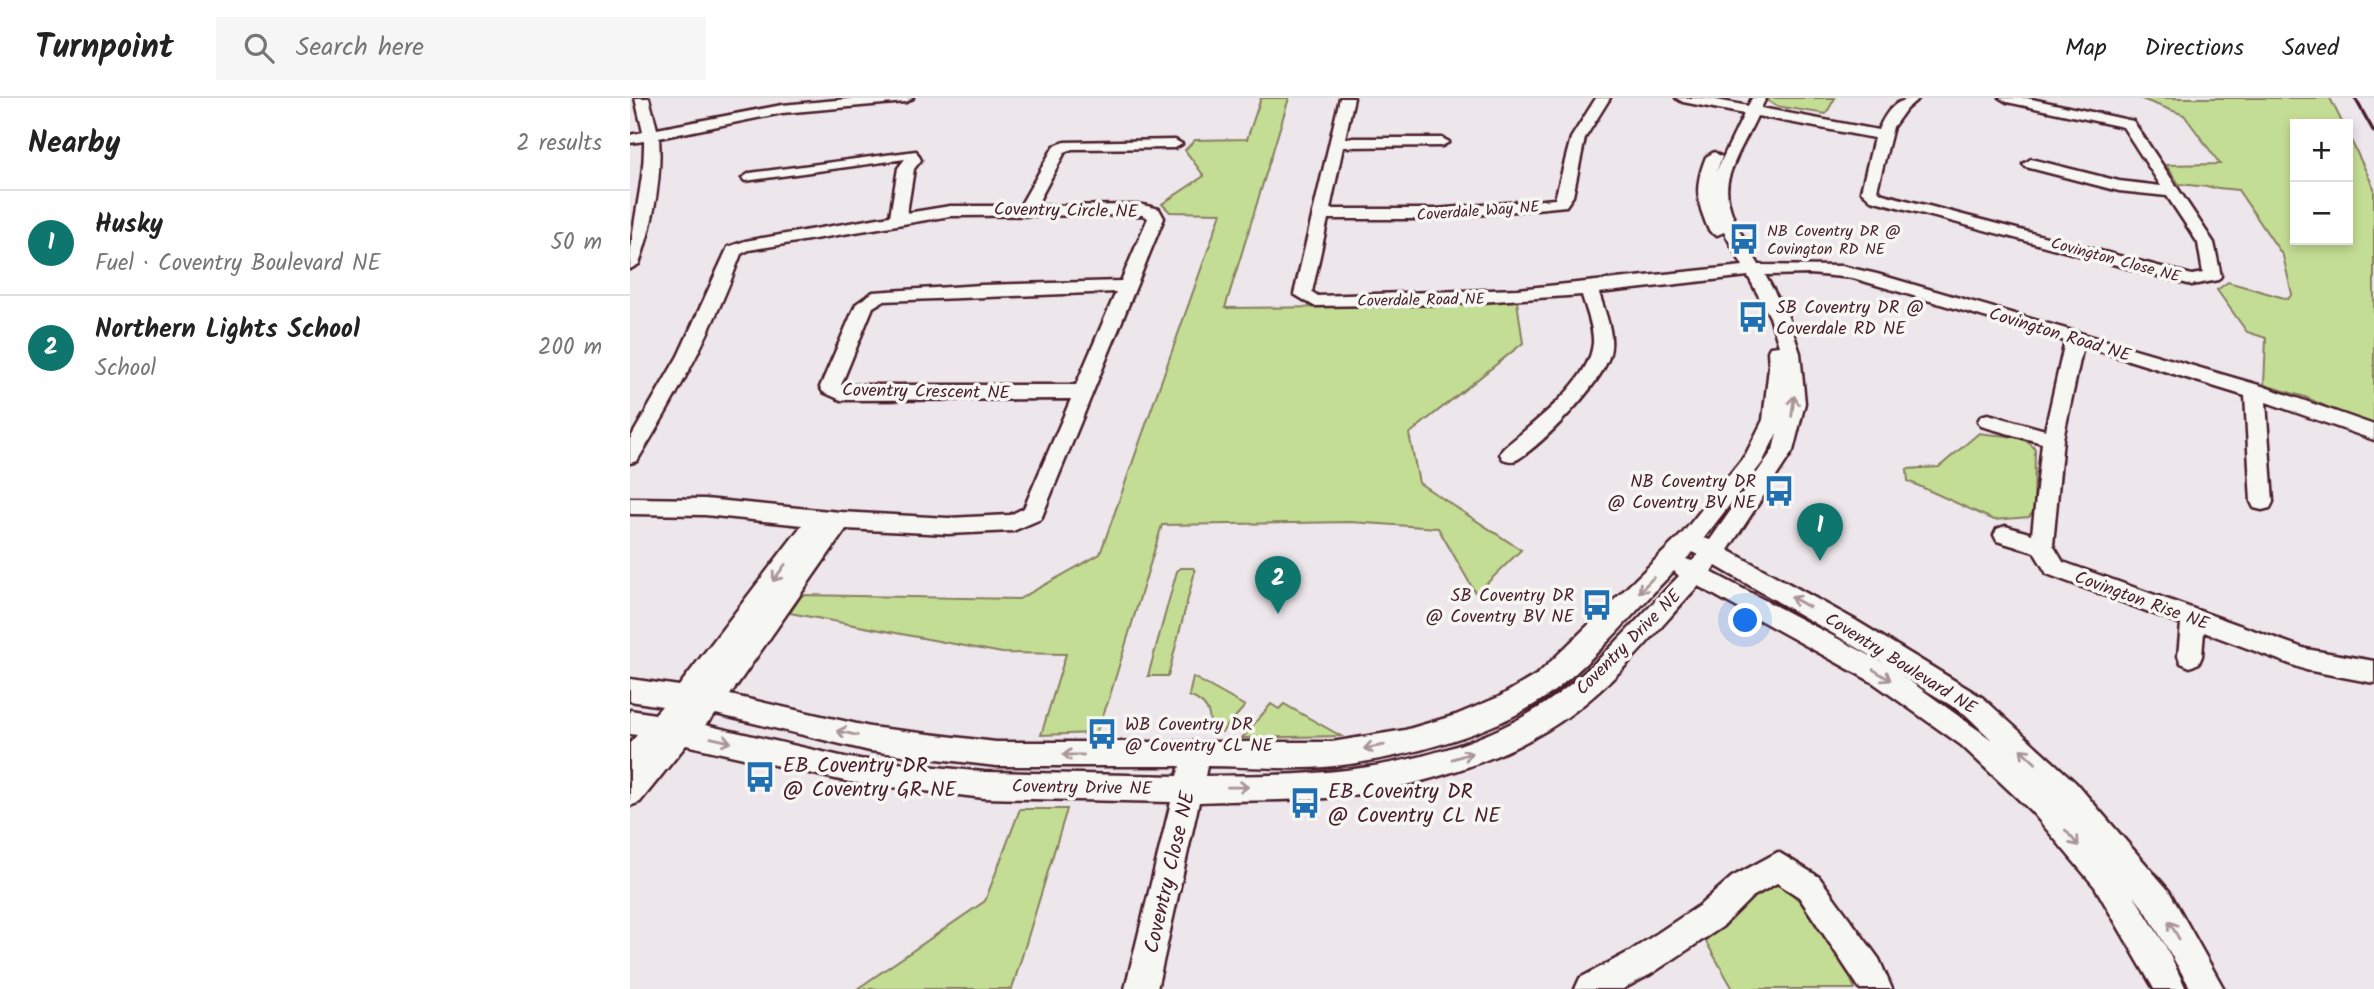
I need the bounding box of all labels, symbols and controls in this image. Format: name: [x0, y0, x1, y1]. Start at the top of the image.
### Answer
search box: [216, 17, 706, 80]
text: Turnpoint: [35, 22, 174, 75]
text: Search here: [296, 27, 424, 69]
icon: search: [240, 29, 278, 67]
text: Map: [2065, 29, 2107, 68]
text: Directions: [2145, 29, 2244, 68]
text: Saved: [2282, 29, 2339, 68]
map controls: [2290, 119, 2353, 245]
button: +: [2290, 119, 2353, 182]
text: Nearby: [28, 120, 120, 168]
text: 2 results: [516, 126, 602, 162]
button: −: [2290, 182, 2353, 245]
street label: Coverdale Way NE: [1416, 195, 1541, 228]
street label: Coventry Circle NE: [994, 196, 1139, 227]
text: Husky: [95, 204, 163, 246]
place label: NB Coventry DR @ Covington RD NE: [1767, 219, 1901, 262]
bus stop icon: NB Coventry DR @ Covington RD NE: [1727, 222, 1761, 256]
text: 1: [48, 225, 54, 261]
text: 50 m: [551, 225, 602, 261]
street label: Covington Close NE: [2048, 231, 2184, 290]
text: Fuel · Coventry Boulevard NE: [95, 246, 381, 282]
street label: Coverdale Road NE: [1357, 287, 1486, 314]
place label: SB Coventry DR @ Coverdale RD NE: [1776, 294, 1924, 344]
bus stop icon: SB Coventry DR @ Coverdale RD NE: [1736, 300, 1770, 334]
street label: Covington Road NE: [1985, 300, 2134, 371]
text: Northern Lights School: [95, 309, 360, 351]
text: 2: [44, 330, 58, 366]
text: 200 m: [538, 330, 602, 366]
text: School: [95, 351, 156, 387]
street label: Coventry Crescent NE: [842, 377, 1011, 408]
one-way arrow: [1786, 395, 1799, 418]
place label: NB Coventry DR @ Coventry BV NE: [1608, 468, 1756, 518]
bus stop icon: NB Coventry DR @ Coventry BV NE: [1762, 474, 1796, 508]
pin: 1: [1797, 503, 1843, 561]
pin: 2: [1255, 556, 1301, 614]
one-way arrow: [772, 563, 787, 582]
street label: Covington Rise NE: [2070, 564, 2213, 639]
one-way arrow: [1638, 577, 1655, 594]
place label: SB Coventry DR @ Coventry BV NE: [1426, 582, 1574, 632]
street label: Coventry Drive NE: [1569, 583, 1689, 703]
bus stop icon: SB Coventry DR @ Coventry BV NE: [1580, 588, 1614, 622]
one-way arrow: [1790, 595, 1811, 608]
your location: [1728, 603, 1762, 637]
street label: Coventry Boulevard NE: [1819, 606, 1982, 723]
one-way arrow: [1871, 669, 1891, 683]
place label: WB Coventry DR @ Coventry CL NE: [1125, 711, 1273, 761]
bus stop icon: WB Coventry DR @ Coventry CL NE: [1085, 717, 1119, 751]
one-way arrow: [836, 726, 859, 739]
one-way arrow: [709, 734, 732, 748]
one-way arrow: [1363, 741, 1385, 754]
one-way arrow: [1062, 748, 1085, 762]
one-way arrow: [2020, 748, 2037, 765]
one-way arrow: [1451, 749, 1473, 761]
place label: EB Coventry DR @ Coventry GR NE: [783, 750, 957, 807]
bus stop icon: EB Coventry DR @ Coventry GR NE: [743, 760, 777, 794]
street label: Coventry Drive NE: [1012, 773, 1153, 804]
place label: EB Coventry DR @ Coventry CL NE: [1328, 776, 1501, 833]
one-way arrow: [1226, 781, 1249, 794]
bus stop icon: EB Coventry DR @ Coventry CL NE: [1288, 786, 1322, 820]
street label: Coventry Close NE: [1136, 787, 1205, 957]
one-way arrow: [2064, 829, 2080, 847]
one-way arrow: [2167, 920, 2180, 941]

